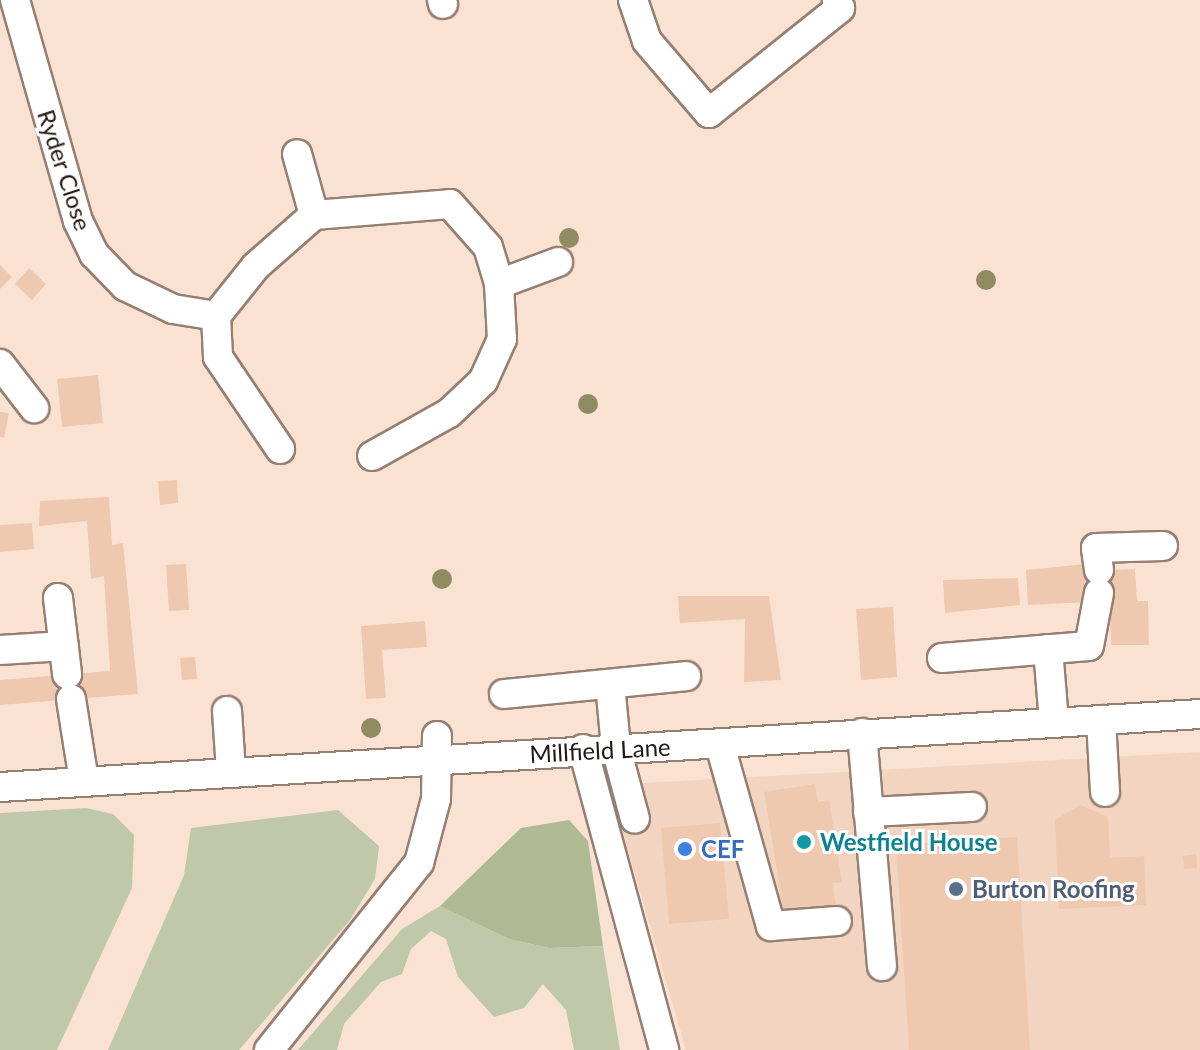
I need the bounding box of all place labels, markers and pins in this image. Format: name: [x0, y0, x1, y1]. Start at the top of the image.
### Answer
place label: Westfield House: [820, 828, 998, 856]
marker: Westfield House: [795, 833, 813, 851]
place label: CEF: [701, 835, 744, 863]
marker: CEF: [676, 840, 694, 858]
place label: Burton Roofing: [972, 875, 1135, 903]
marker: Burton Roofing: [947, 880, 965, 898]

